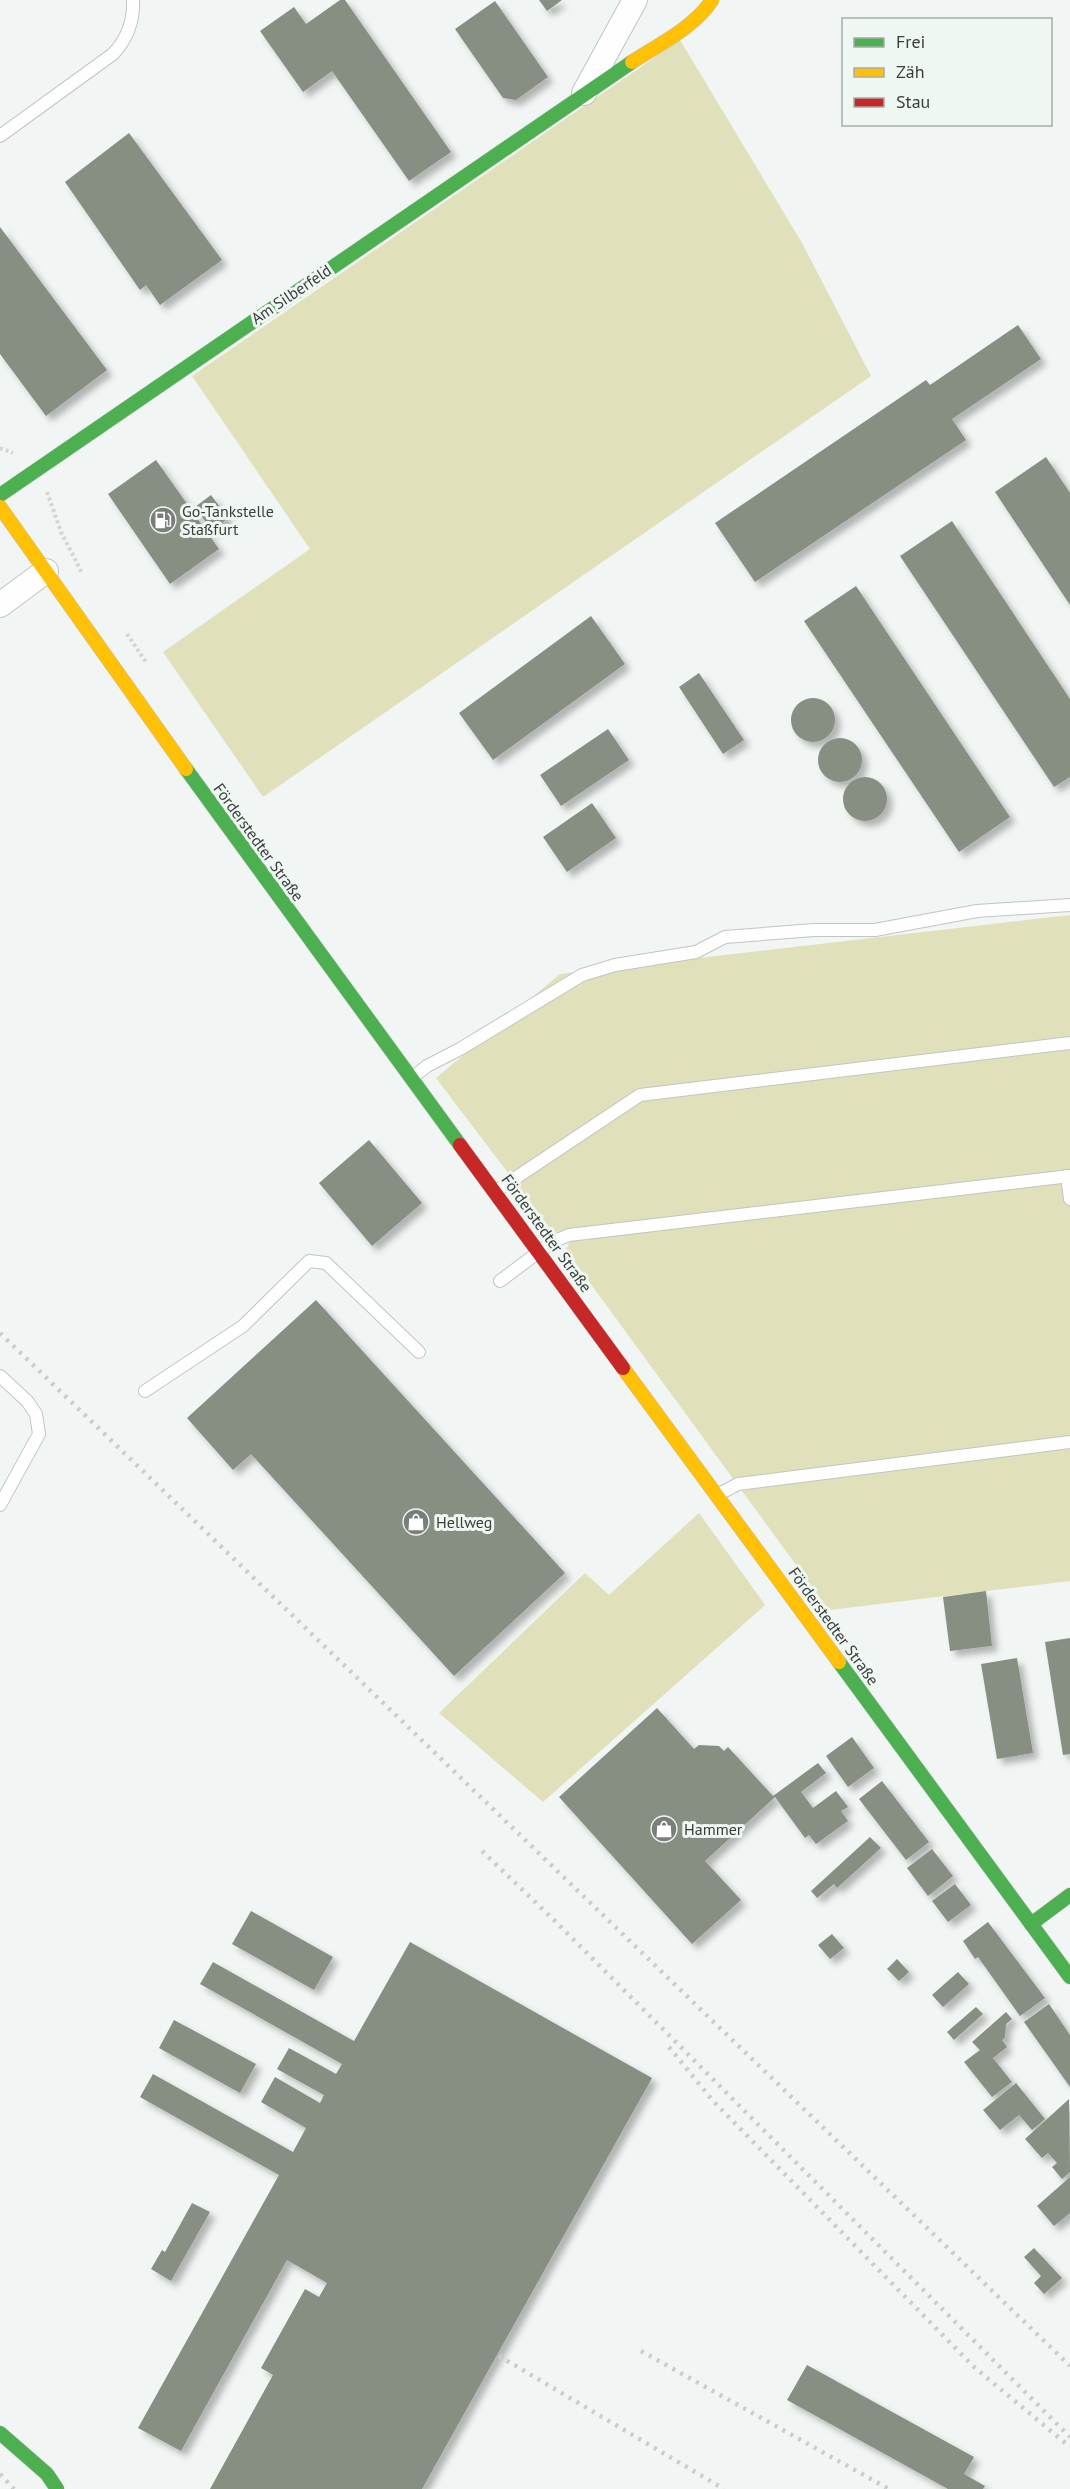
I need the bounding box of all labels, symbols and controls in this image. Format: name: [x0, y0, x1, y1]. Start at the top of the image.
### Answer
legend: [842, 18, 1052, 126]
text: Frei: [896, 30, 925, 53]
text: Zäh: [896, 60, 925, 83]
text: Stau: [896, 90, 930, 113]
street label: Am Silberfeld: [247, 260, 335, 328]
place label: Go-Tankstelle Staßfurt: [182, 501, 274, 539]
fuel station icon: Go-Tankstelle Staßfurt: [148, 505, 178, 535]
street label: Förderstedter Straße: [209, 779, 309, 905]
street label: Förderstedter Straße: [497, 1170, 597, 1296]
shop icon: Hellweg: [401, 1507, 431, 1537]
place label: Hellweg: [436, 1512, 492, 1532]
street label: Förderstedter Straße: [784, 1563, 884, 1689]
shop icon: Hammer: [649, 1814, 679, 1844]
place label: Hammer: [684, 1819, 743, 1839]

